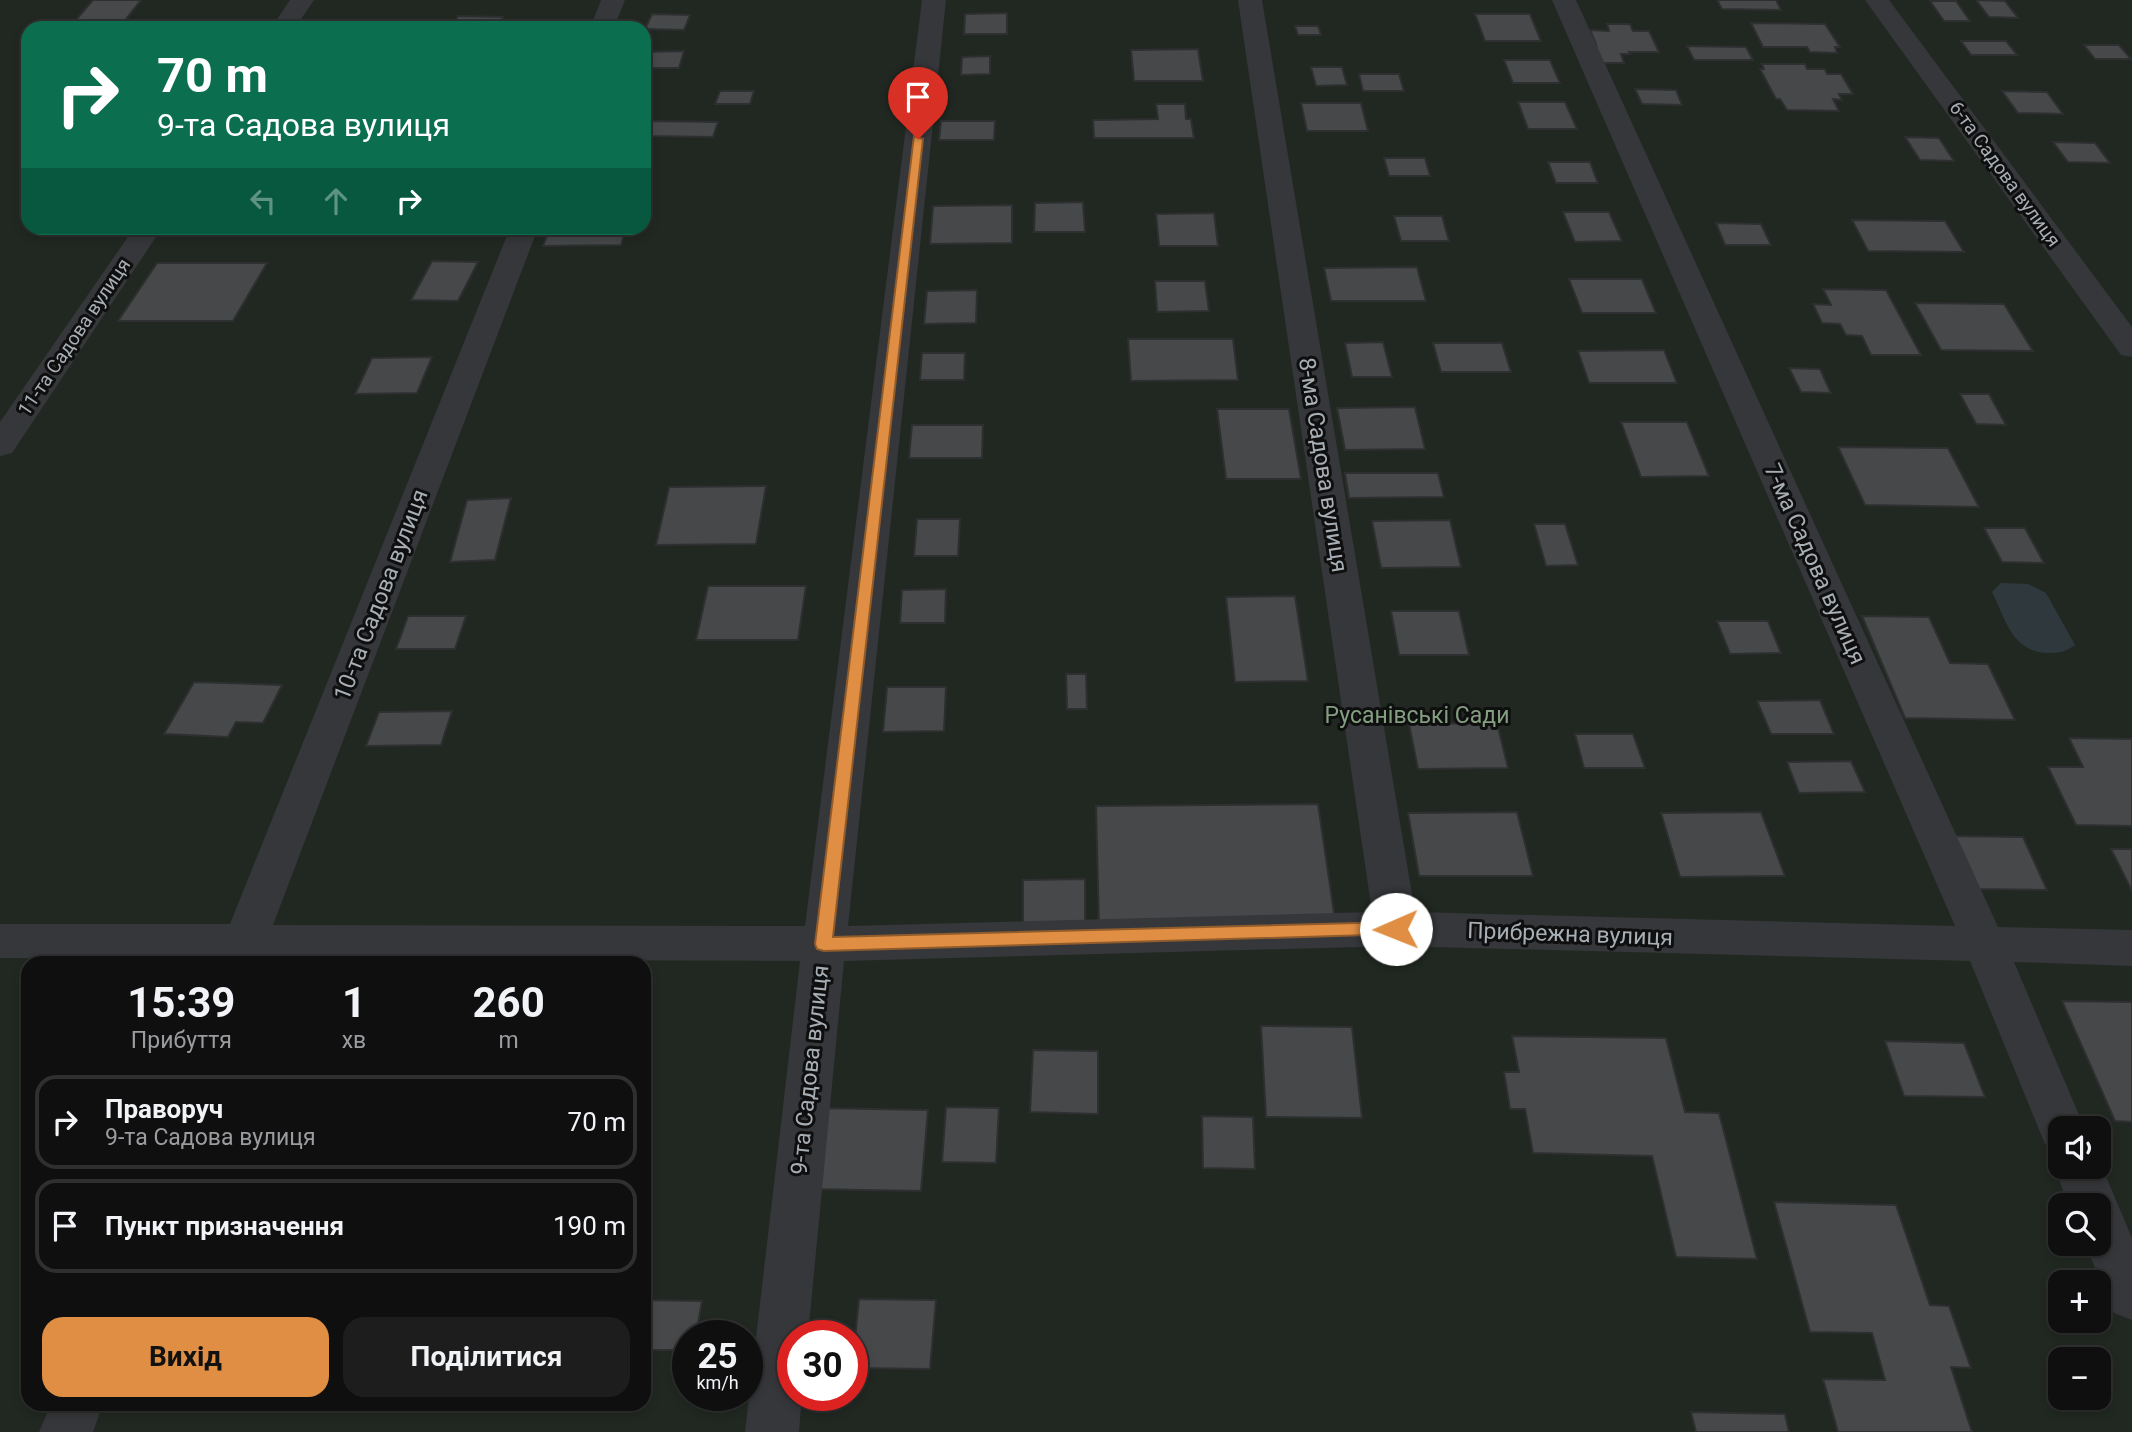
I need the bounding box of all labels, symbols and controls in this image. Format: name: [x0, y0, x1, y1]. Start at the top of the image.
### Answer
text: 70 m: [157, 47, 268, 104]
icon: right: [42, 49, 133, 140]
pin: [888, 67, 948, 139]
icon: arrive: [899, 78, 937, 116]
street label: 6-та Садова вулиця: [1945, 97, 2065, 251]
text: 9-та Садова вулиця: [157, 106, 450, 144]
icon: left: [244, 182, 282, 220]
icon: ahead: [317, 182, 355, 220]
icon: right: [390, 182, 428, 220]
street label: 11-та Садова вулиця: [13, 254, 135, 420]
street label: 8-ма Садова вулиця: [1293, 356, 1353, 574]
street label: 7-ма Садова вулиця: [1759, 459, 1871, 669]
street label: 10-та Садова вулиця: [328, 486, 434, 704]
park label: Русанівські Сади: [1325, 702, 1509, 729]
position arrow: [1359, 892, 1433, 966]
street label: Прибрежна вулиця: [1467, 917, 1673, 951]
street label: 9-та Садова вулиця: [786, 964, 834, 1176]
text: 15:39: [127, 978, 235, 1027]
text: 1: [342, 978, 366, 1027]
text: 260: [472, 978, 545, 1027]
text: Прибуття: [131, 1027, 232, 1054]
text: хв: [342, 1027, 366, 1054]
text: m: [499, 1027, 519, 1054]
text: Праворуч: [105, 1094, 223, 1124]
icon: right: [46, 1103, 84, 1141]
text: 70 m: [568, 1107, 626, 1137]
map controls: [2048, 1116, 2111, 1410]
button: sound: [2048, 1116, 2111, 1179]
text: 9-та Садова вулиця: [105, 1124, 316, 1151]
button: search: [2048, 1193, 2111, 1256]
icon: arrive: [46, 1207, 84, 1245]
text: Пункт призначення: [105, 1211, 344, 1241]
text: 190 m: [553, 1211, 626, 1241]
button: +: [2048, 1270, 2111, 1333]
button: Вихід: [42, 1317, 329, 1397]
button: Поділитися: [343, 1317, 630, 1397]
speed limit sign: 30: [777, 1320, 868, 1411]
text: 25: [697, 1336, 738, 1377]
button: −: [2048, 1347, 2111, 1410]
text: km/h: [696, 1372, 739, 1393]

